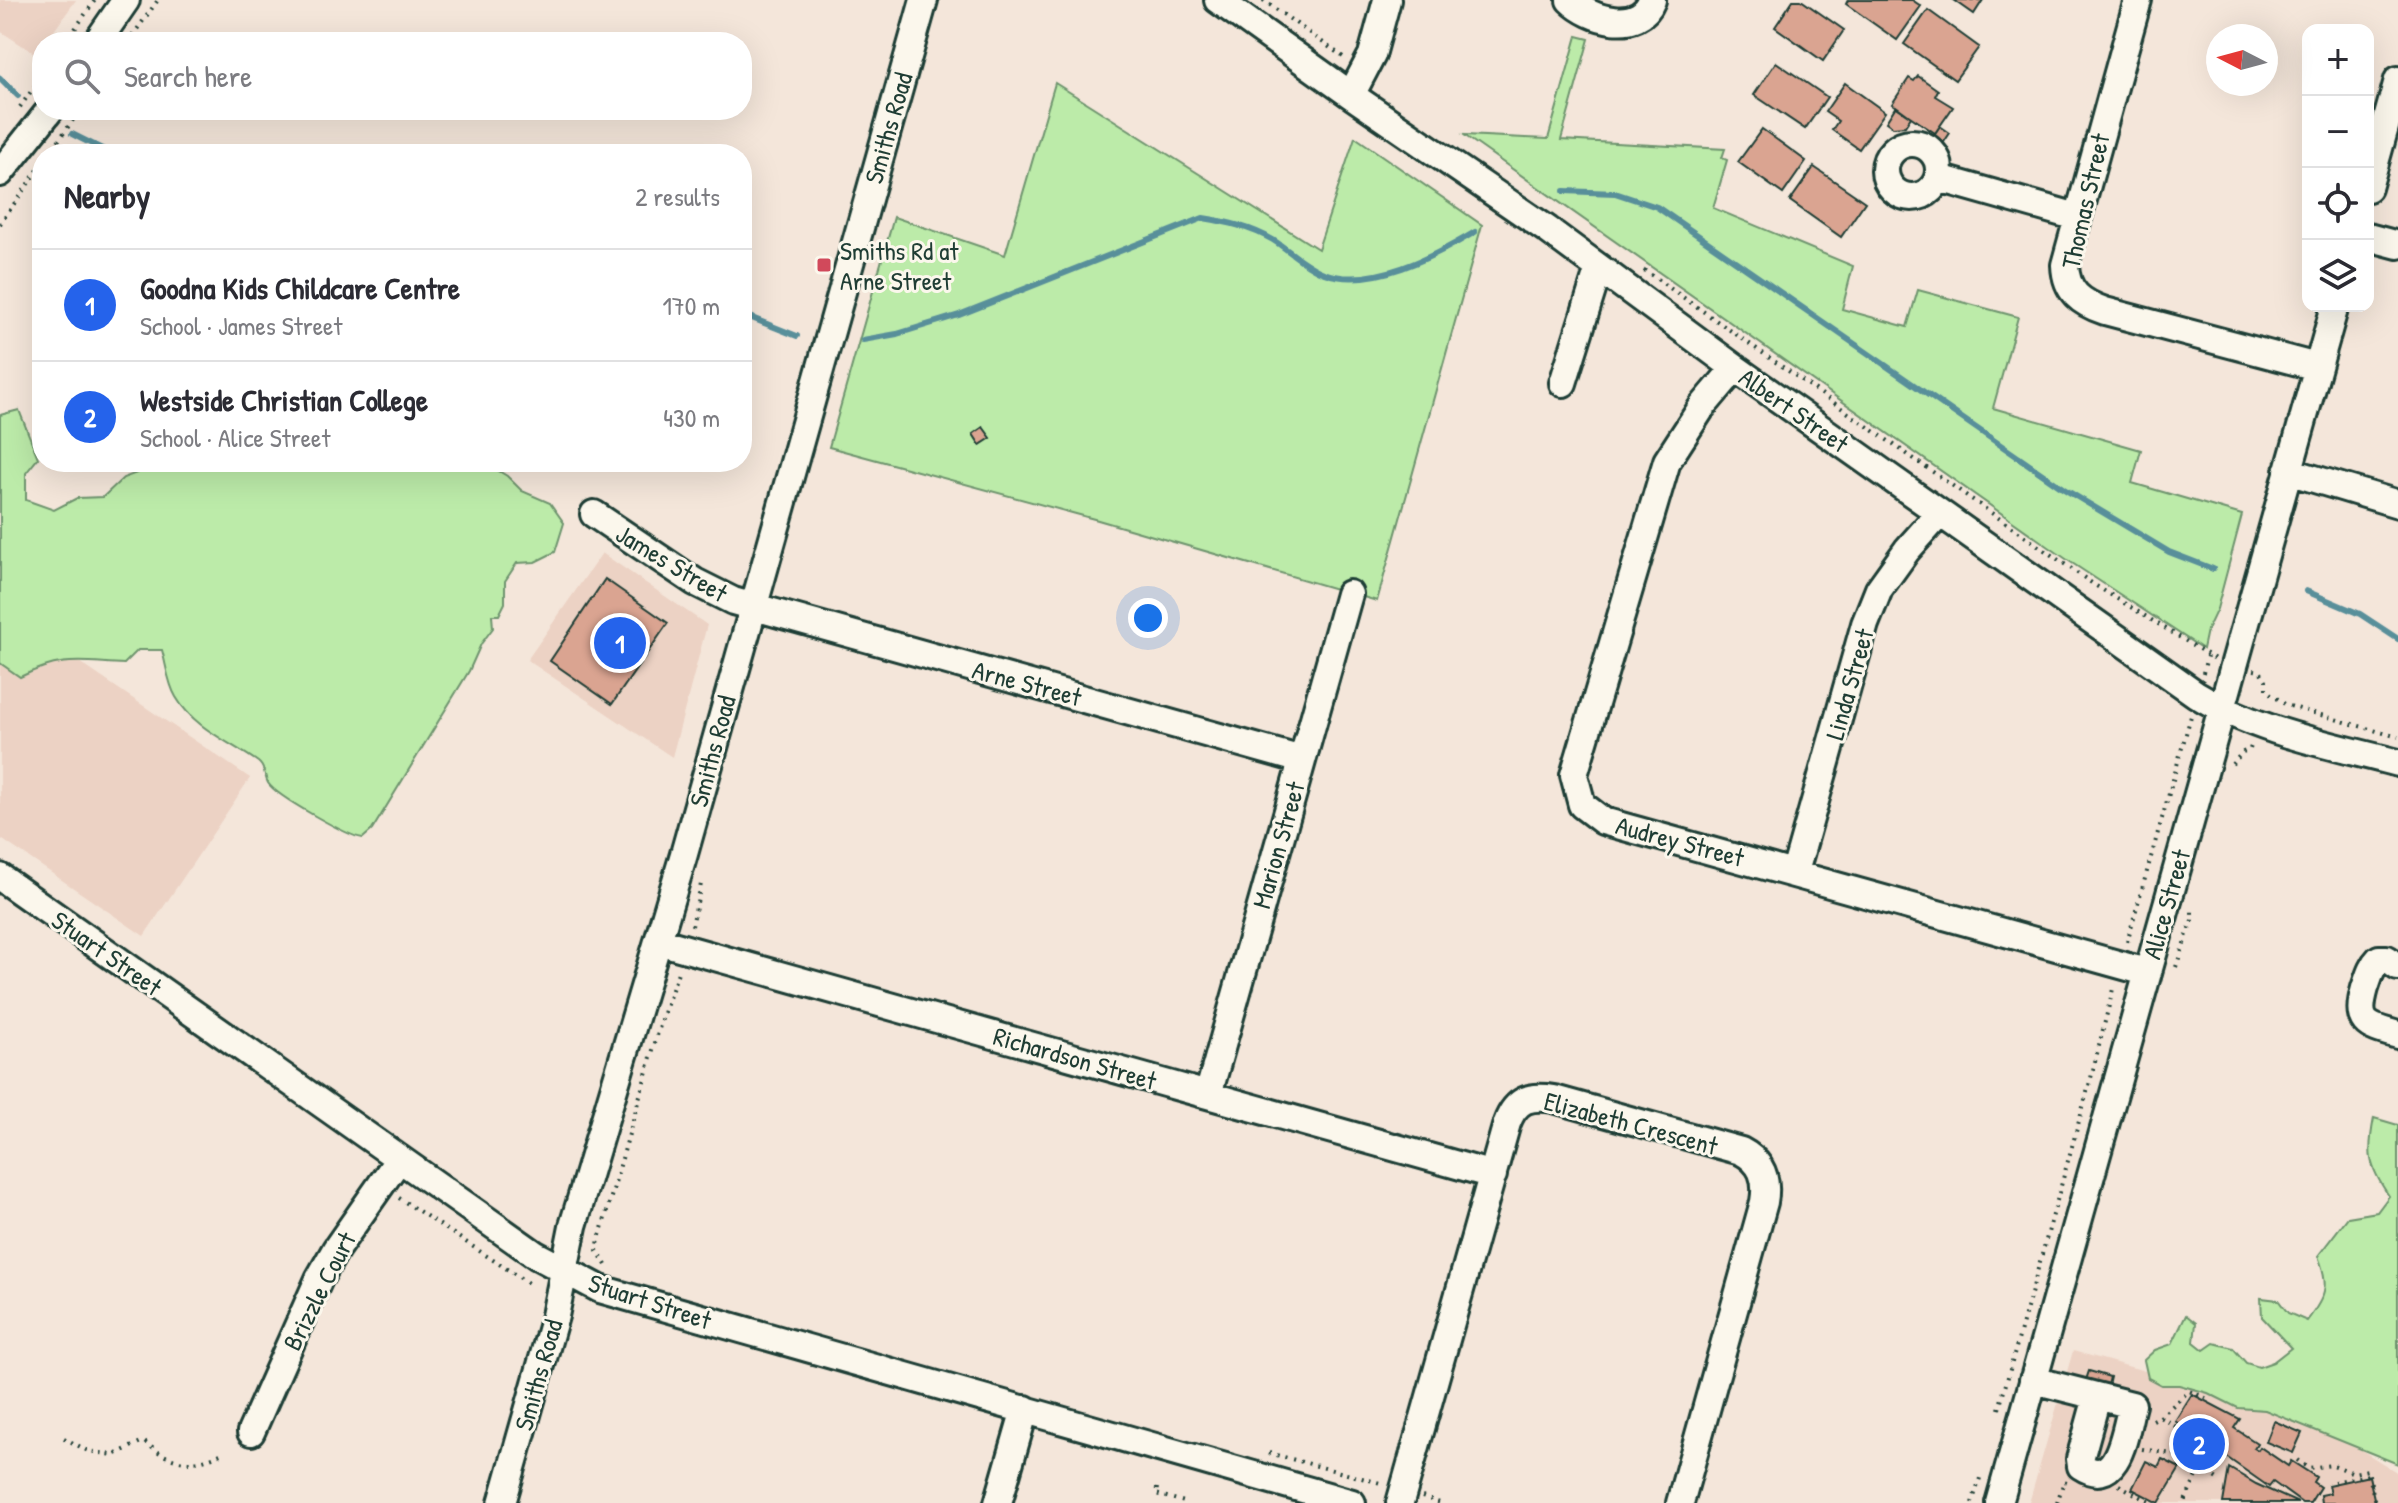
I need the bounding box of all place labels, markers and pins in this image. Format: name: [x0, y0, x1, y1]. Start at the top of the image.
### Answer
place label: Smiths Rd at Arne Street: [840, 233, 959, 298]
marker: Smiths Rd at Arne Street: [815, 256, 833, 274]
pin: 1: [594, 613, 646, 673]
pin: 2: [2173, 1414, 2225, 1474]

